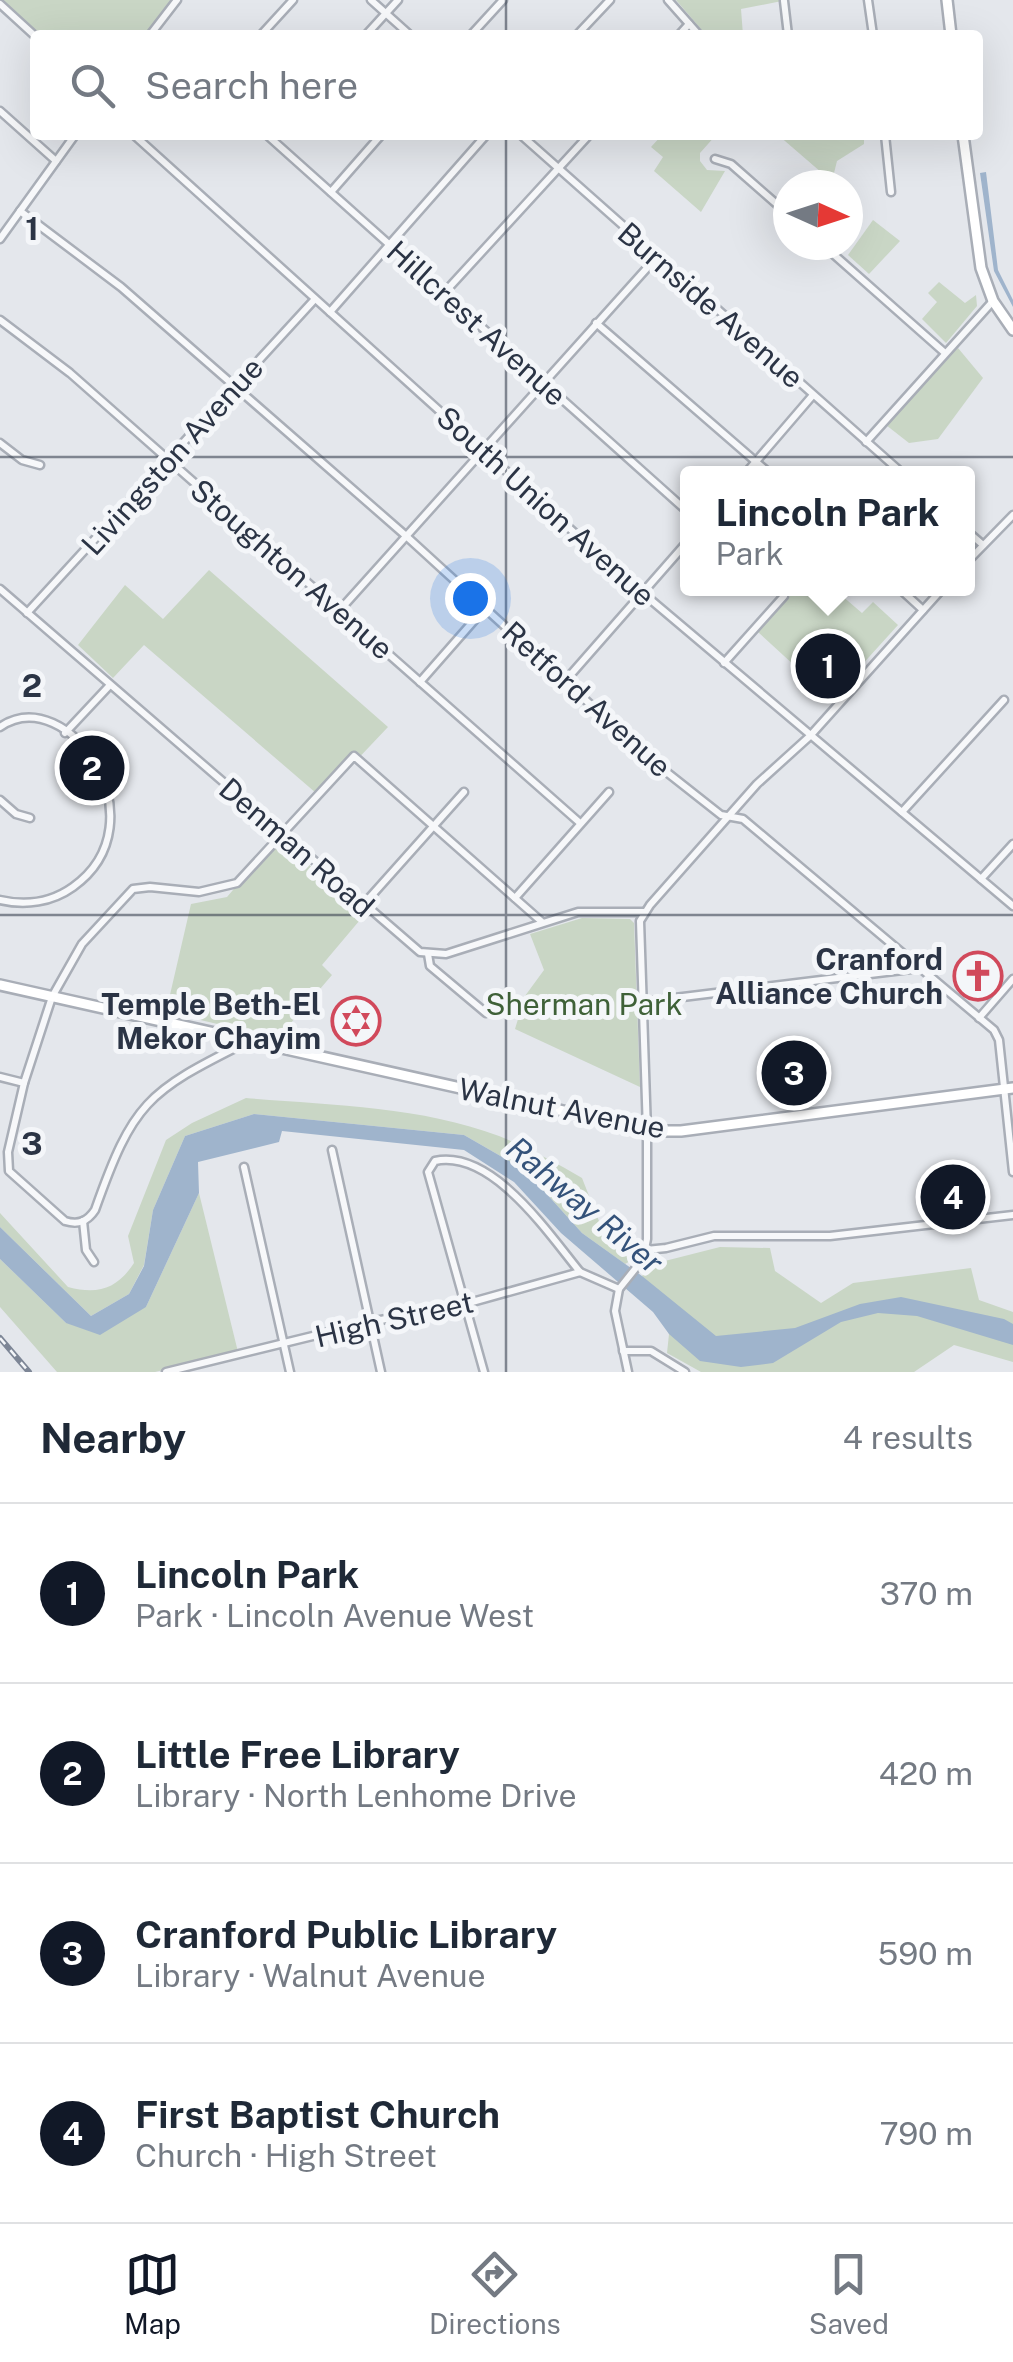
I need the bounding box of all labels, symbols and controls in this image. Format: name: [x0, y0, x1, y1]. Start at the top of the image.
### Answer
search box: [30, 30, 983, 140]
icon: search: [65, 58, 120, 113]
text: Search here: [145, 63, 358, 108]
north arrow: [773, 170, 863, 260]
text: 1: [25, 210, 39, 247]
street label: Burnside Avenue: [611, 215, 811, 395]
street label: Hillcrest Avenue: [380, 233, 574, 413]
street label: Livingston Avenue: [74, 350, 270, 562]
street label: South Union Avenue: [430, 399, 662, 613]
popup: [680, 466, 975, 596]
street label: Stoughton Avenue: [183, 471, 401, 667]
text: Lincoln Park: [715, 490, 940, 535]
text: Park: [715, 535, 784, 572]
your location: [445, 573, 496, 624]
street label: Retford Avenue: [495, 614, 679, 784]
pin: 1: [796, 628, 860, 704]
text: 2: [22, 667, 42, 704]
pin: 2: [59, 730, 124, 806]
street label: Denman Road: [212, 770, 382, 924]
place label: Cranford Alliance Church: [715, 941, 943, 1011]
church icon: Cranford Alliance Church: [952, 950, 1004, 1002]
place label: Temple Beth-El Mekor Chayim: [101, 986, 321, 1056]
park label: Sherman Park: [485, 986, 683, 1022]
synagogue icon: Temple Beth-El Mekor Chayim: [330, 995, 382, 1047]
pin: 3: [762, 1036, 826, 1110]
street label: Walnut Avenue: [456, 1070, 668, 1146]
text: 3: [21, 1125, 43, 1162]
water label: Rahway River: [500, 1129, 671, 1281]
pin: 4: [920, 1160, 986, 1234]
street label: High Street: [311, 1283, 477, 1355]
text: Nearby: [40, 1413, 186, 1462]
text: 4 results: [843, 1419, 973, 1456]
text: Lincoln Park: [135, 1552, 359, 1597]
text: 1: [66, 1575, 79, 1612]
text: 370 m: [880, 1575, 973, 1612]
text: Park · Lincoln Avenue West: [135, 1597, 534, 1634]
text: Little Free Library: [135, 1732, 460, 1777]
text: 2: [62, 1755, 83, 1792]
text: 420 m: [879, 1755, 973, 1792]
text: Library · North Lenhome Drive: [135, 1777, 577, 1814]
text: Cranford Public Library: [135, 1912, 557, 1957]
text: 3: [62, 1935, 83, 1972]
text: 590 m: [878, 1935, 973, 1972]
text: Library · Walnut Avenue: [135, 1957, 486, 1994]
text: First Baptist Church: [135, 2092, 500, 2137]
text: 4: [62, 2115, 83, 2152]
text: 790 m: [880, 2115, 973, 2152]
text: Church · High Street: [135, 2137, 437, 2174]
tab: Map: [124, 2247, 181, 2340]
tab: Directions: [429, 2247, 561, 2340]
tab: Saved: [809, 2247, 889, 2340]

